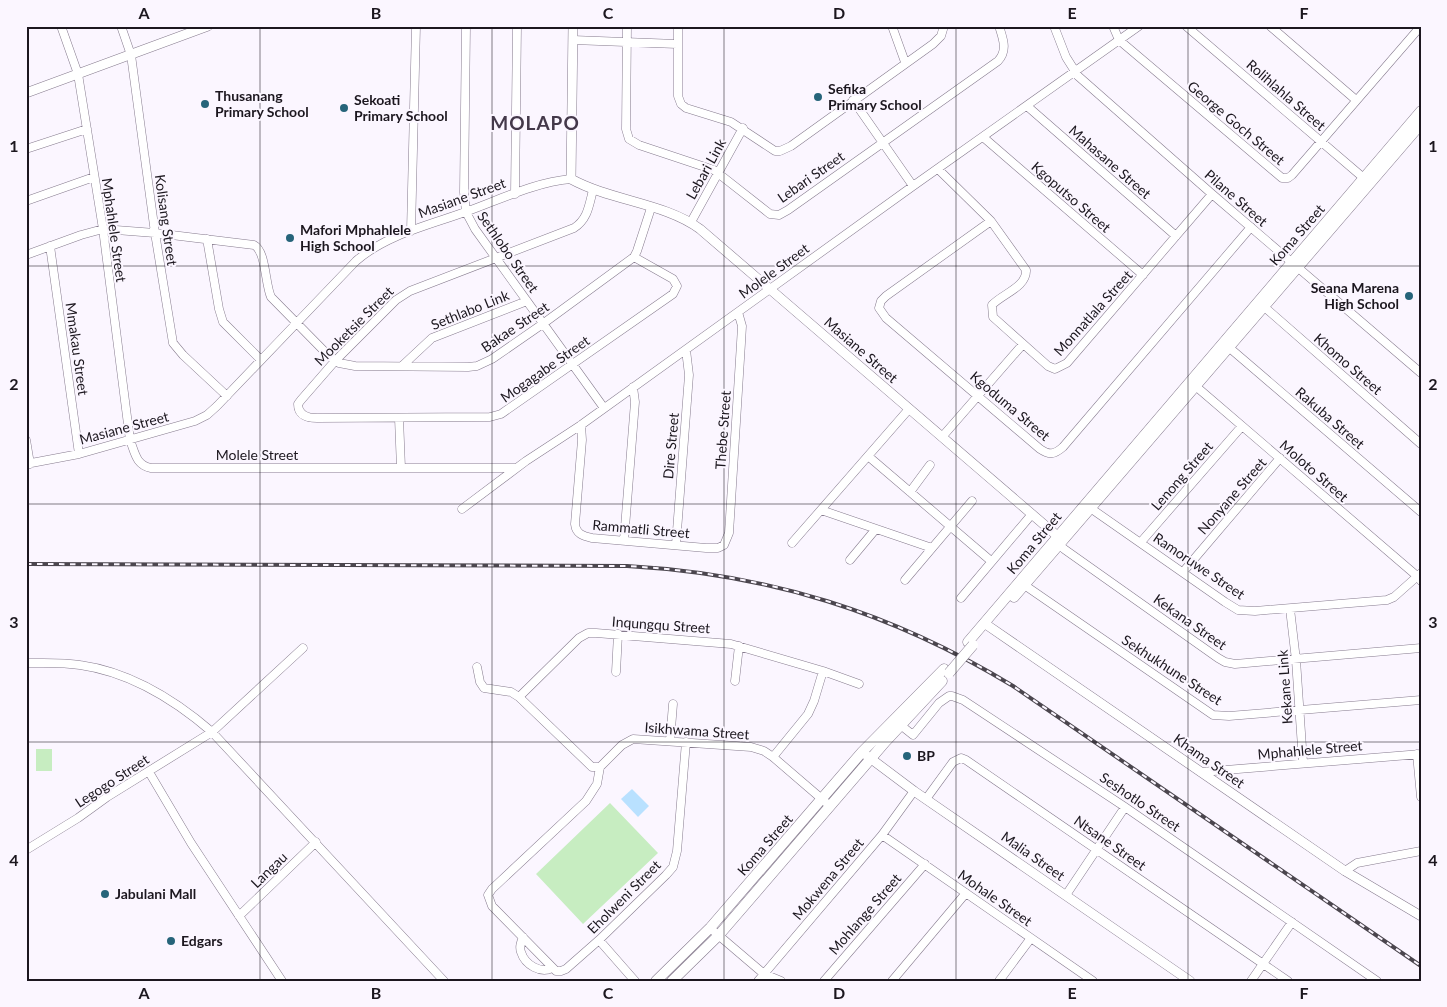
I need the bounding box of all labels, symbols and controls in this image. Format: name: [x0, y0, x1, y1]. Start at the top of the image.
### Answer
text: A: [137, 3, 150, 22]
text: B: [371, 3, 381, 22]
text: C: [603, 3, 614, 22]
text: D: [833, 3, 845, 22]
text: E: [1067, 3, 1077, 22]
text: F: [1299, 3, 1309, 22]
street label: Rolihlahla Street: [1243, 56, 1329, 134]
street label: George Goch Street: [1184, 77, 1288, 168]
place label: Sefika Primary School: [828, 80, 922, 113]
place label: Thusanang Primary School: [215, 87, 309, 120]
place label: Sekoati Primary School: [354, 91, 448, 124]
marker: Sefika Primary School: [812, 91, 824, 103]
marker: Thusanang Primary School: [199, 98, 211, 110]
marker: Sekoati Primary School: [338, 102, 350, 114]
district label: MOLAPO: [490, 111, 580, 134]
street label: Mahasane Street: [1066, 121, 1155, 202]
street label: Lebari Link: [682, 135, 730, 202]
text: 1: [9, 136, 19, 155]
text: 1: [1428, 136, 1438, 155]
street label: Lebari Street: [774, 147, 847, 206]
street label: Kgoputso Street: [1028, 158, 1114, 236]
street label: Pilane Street: [1201, 166, 1271, 230]
street label: Kolisang Street: [152, 173, 181, 267]
street label: Masiane Street: [416, 174, 508, 221]
street label: Mphahlele Street: [99, 177, 130, 283]
street label: Koma Street: [1265, 201, 1328, 269]
street label: Sethlobo Street: [474, 208, 543, 296]
place label: Mafori Mphahlele High School: [300, 221, 411, 254]
marker: Mafori Mphahlele High School: [284, 232, 296, 244]
street label: Molele Street: [735, 239, 812, 302]
street label: Monnatlala Street: [1050, 266, 1135, 359]
place label: Seana Marena High School: [1311, 279, 1399, 312]
street label: Mooketsie Street: [311, 283, 397, 369]
street label: Sethlabo Link: [428, 286, 512, 333]
marker: Seana Marena High School: [1403, 290, 1415, 302]
street label: Bakae Street: [478, 298, 552, 355]
street label: Mmakau Street: [63, 301, 92, 397]
street label: Masiane Street: [821, 313, 902, 386]
street label: Khomo Street: [1311, 329, 1386, 398]
street label: Mogagabe Street: [497, 332, 593, 406]
street label: Kgoduma Street: [967, 367, 1054, 444]
text: 2: [9, 374, 19, 393]
text: 2: [1428, 374, 1438, 393]
street label: Rakuba Street: [1292, 383, 1368, 452]
street label: Thebe Street: [711, 390, 734, 470]
street label: Masiane Street: [77, 407, 170, 448]
street label: Dire Street: [659, 412, 682, 480]
street label: Moloto Street: [1277, 436, 1352, 505]
street label: Lenong Street: [1147, 438, 1216, 513]
street label: Molele Street: [216, 446, 298, 463]
street label: Nonyane Street: [1194, 454, 1269, 537]
street label: Koma Street: [1003, 508, 1064, 577]
street label: Rammatli Street: [592, 516, 690, 541]
street label: Ramoruwe Street: [1150, 529, 1248, 602]
street label: Kekana Street: [1150, 590, 1230, 653]
text: 3: [9, 612, 19, 631]
text: 3: [1428, 612, 1438, 631]
street label: Inqungqu Street: [611, 613, 711, 636]
street label: Sekhukhune Street: [1119, 631, 1226, 708]
street label: Kekane Link: [1273, 648, 1296, 725]
street label: Isikhwama Street: [644, 718, 750, 743]
street label: Khama Street: [1170, 730, 1248, 791]
street label: Mphahlele Street: [1257, 736, 1363, 763]
place label: BP: [917, 747, 935, 764]
street label: Legogo Street: [72, 750, 152, 811]
marker: BP: [901, 750, 913, 762]
street label: Seshotlo Street: [1097, 768, 1184, 835]
street label: Koma Street: [733, 811, 796, 879]
street label: Ntsane Street: [1071, 811, 1150, 874]
street label: Malia Street: [998, 827, 1068, 884]
street label: Mokwena Street: [789, 834, 867, 923]
street label: Langau: [247, 848, 290, 891]
text: 4: [9, 850, 19, 869]
text: 4: [1428, 850, 1438, 869]
street label: Eholweni Street: [583, 856, 664, 937]
street label: Mohale Street: [955, 866, 1036, 929]
street label: Mohlange Street: [825, 870, 904, 958]
place label: Jabulani Mall: [115, 885, 196, 902]
marker: Jabulani Mall: [99, 888, 111, 900]
place label: Edgars: [181, 932, 223, 949]
marker: Edgars: [165, 935, 177, 947]
text: A: [137, 983, 150, 1002]
text: B: [371, 983, 381, 1002]
text: C: [603, 983, 614, 1002]
text: D: [833, 983, 845, 1002]
text: E: [1067, 983, 1077, 1002]
text: F: [1299, 983, 1309, 1002]

